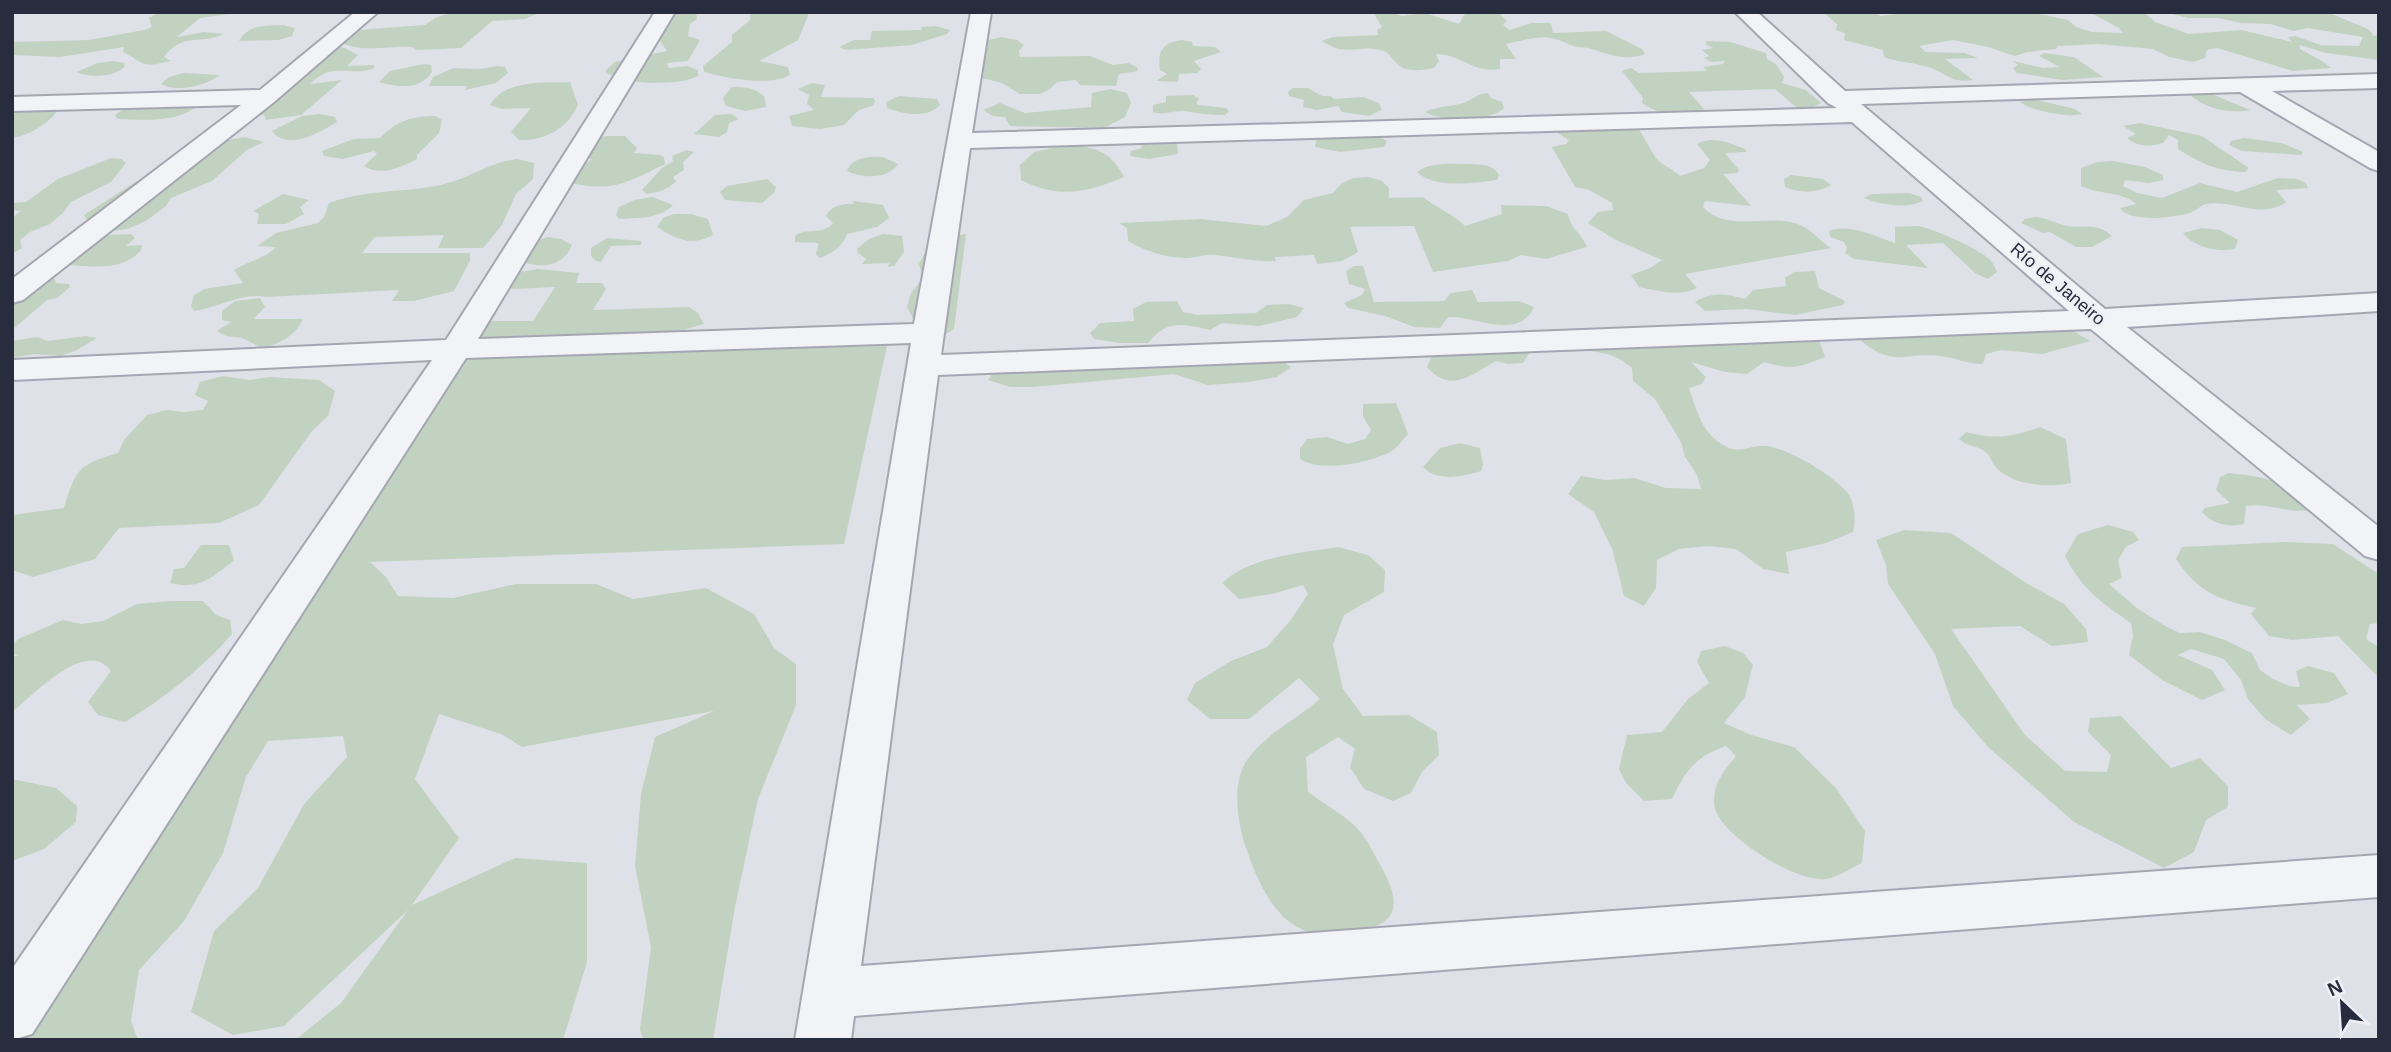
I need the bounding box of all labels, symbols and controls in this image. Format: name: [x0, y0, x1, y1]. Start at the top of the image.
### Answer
street label: Río de Janeiro: [2007, 239, 2109, 329]
north arrow: [2307, 968, 2377, 1038]
text: N: [2324, 976, 2346, 1000]

